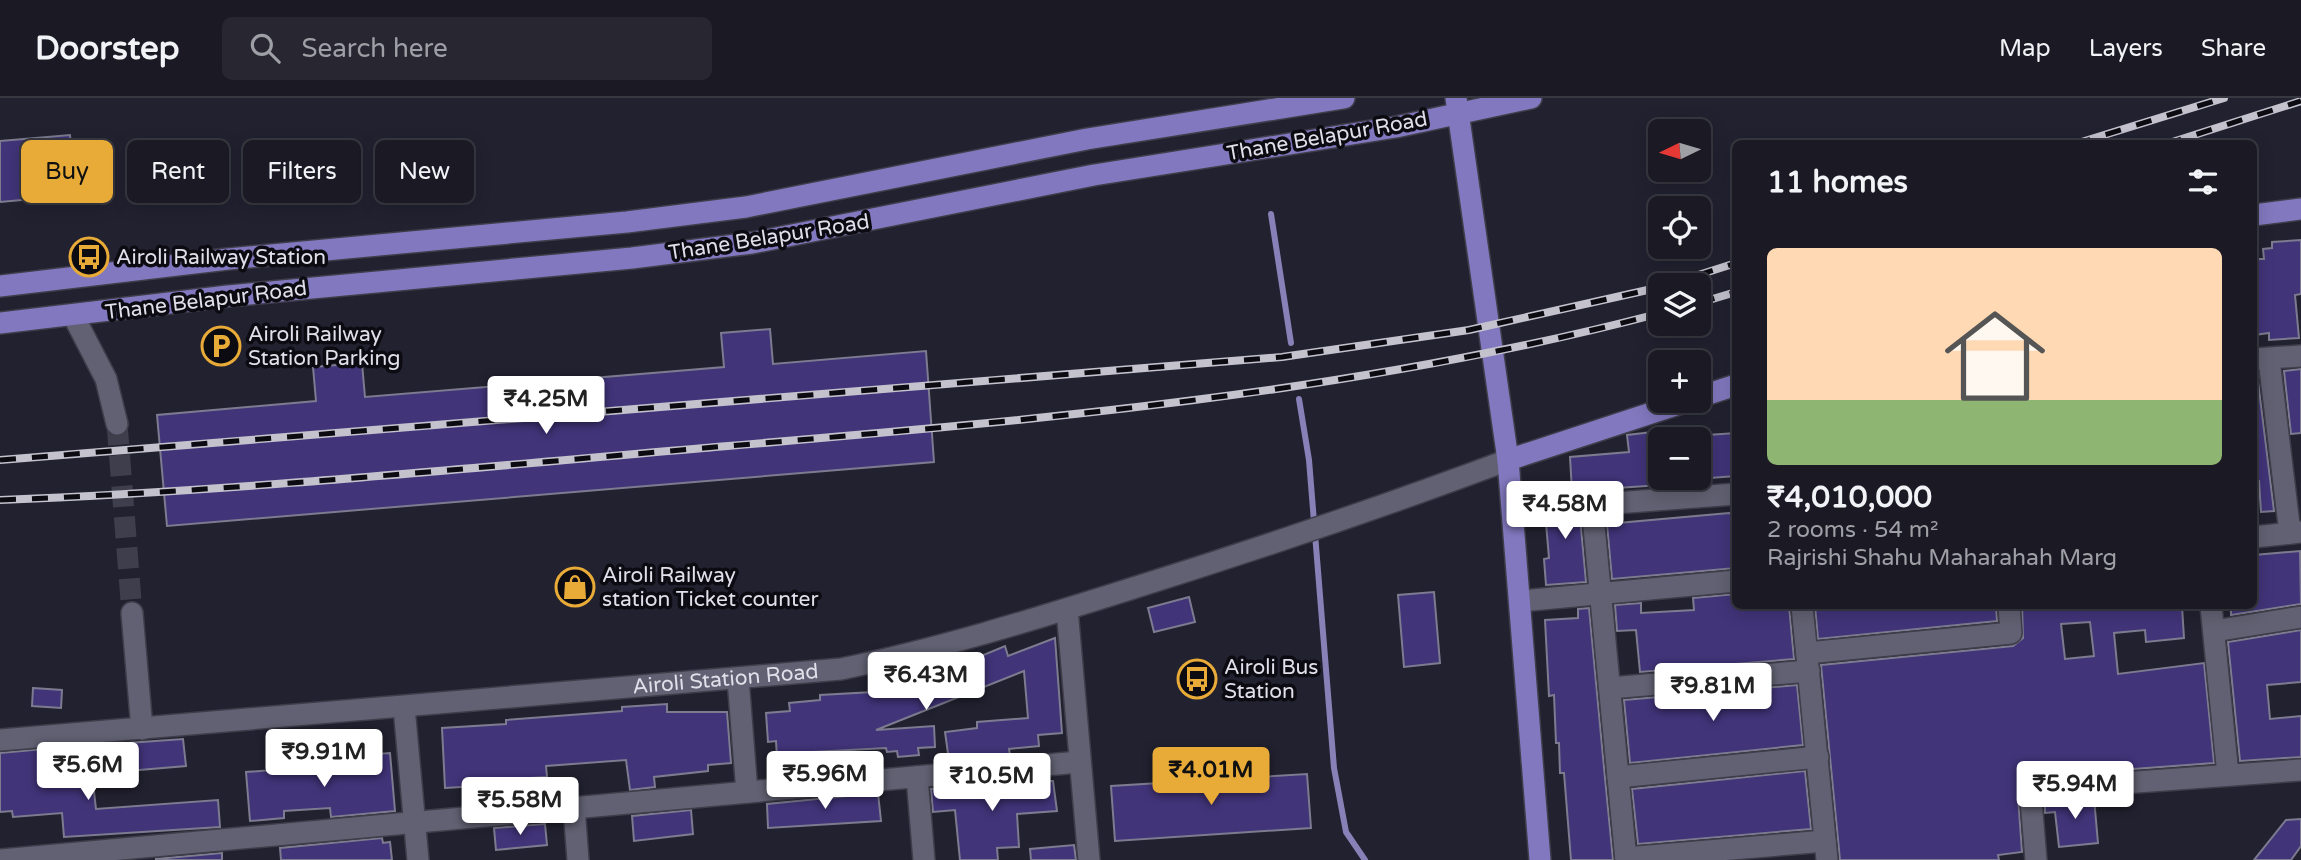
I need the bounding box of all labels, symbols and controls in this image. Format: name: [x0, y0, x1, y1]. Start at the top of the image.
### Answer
search box: [222, 17, 712, 80]
text: Doorstep: [35, 29, 180, 68]
icon: search: [246, 29, 284, 67]
text: Search here: [302, 33, 448, 64]
text: Map: [1999, 34, 2051, 63]
text: Layers: [2089, 34, 2163, 63]
text: Share: [2201, 34, 2266, 63]
street label: Thane Belapur Road: [1225, 107, 1429, 166]
north arrow: [1648, 119, 1712, 182]
map controls: [1648, 119, 1711, 490]
chip: Buy: [21, 140, 113, 203]
chip: Rent: [127, 140, 229, 203]
chip: Filters: [243, 140, 361, 203]
chip: New: [375, 140, 474, 203]
icon: filters: [2184, 163, 2222, 201]
text: 11 homes: [1767, 164, 1908, 201]
button: locate: [1648, 196, 1711, 259]
street label: Thane Belapur Road: [667, 209, 871, 266]
bus stop icon: Airoli Railway Station: [68, 236, 110, 278]
place label: Airoli Railway Station: [116, 245, 326, 270]
button: layers: [1648, 273, 1711, 336]
street label: Thane Belapur Road: [104, 276, 308, 325]
icon: home: [1932, 293, 2058, 419]
place label: Airoli Railway Station Parking: [248, 322, 400, 371]
parking icon: Airoli Railway Station Parking: [200, 325, 242, 367]
button: +: [1648, 350, 1711, 413]
pin: ₹4.25M: [489, 376, 603, 436]
text: ₹4.25M: [504, 385, 589, 413]
button: −: [1648, 427, 1711, 490]
text: ₹4,010,000: [1767, 479, 1932, 516]
pin: ₹4.58M: [1508, 482, 1622, 541]
text: ₹4.58M: [1523, 490, 1608, 518]
text: 2 rooms · 54 m²: [1767, 516, 1938, 544]
text: Rajrishi Shahu Maharahah Marg: [1767, 544, 2117, 572]
place label: Airoli Railway station Ticket counter: [602, 563, 818, 612]
shop icon: Airoli Railway station Ticket counter: [554, 566, 596, 608]
pin: ₹6.43M: [869, 652, 983, 712]
place label: Airoli Bus Station: [1224, 655, 1318, 704]
bus stop icon: Airoli Bus Station: [1176, 658, 1218, 700]
street label: Airoli Station Road: [632, 659, 819, 700]
text: ₹6.43M: [884, 661, 968, 689]
pin: ₹9.81M: [1656, 664, 1770, 723]
text: ₹9.81M: [1671, 672, 1755, 700]
pin: ₹9.91M: [267, 730, 381, 789]
text: ₹9.91M: [282, 738, 367, 766]
pin: ₹5.6M: [39, 742, 137, 802]
pin: ₹4.01M: [1154, 748, 1268, 807]
text: ₹5.6M: [53, 751, 123, 779]
pin: ₹5.96M: [768, 752, 882, 811]
pin: ₹10.5M: [935, 754, 1049, 813]
text: ₹4.01M: [1169, 756, 1254, 784]
text: ₹5.96M: [783, 760, 867, 788]
text: ₹10.5M: [950, 762, 1035, 790]
pin: ₹5.94M: [2018, 762, 2132, 821]
text: ₹5.94M: [2033, 770, 2117, 798]
pin: ₹5.58M: [463, 778, 577, 837]
text: ₹5.58M: [478, 786, 562, 814]

